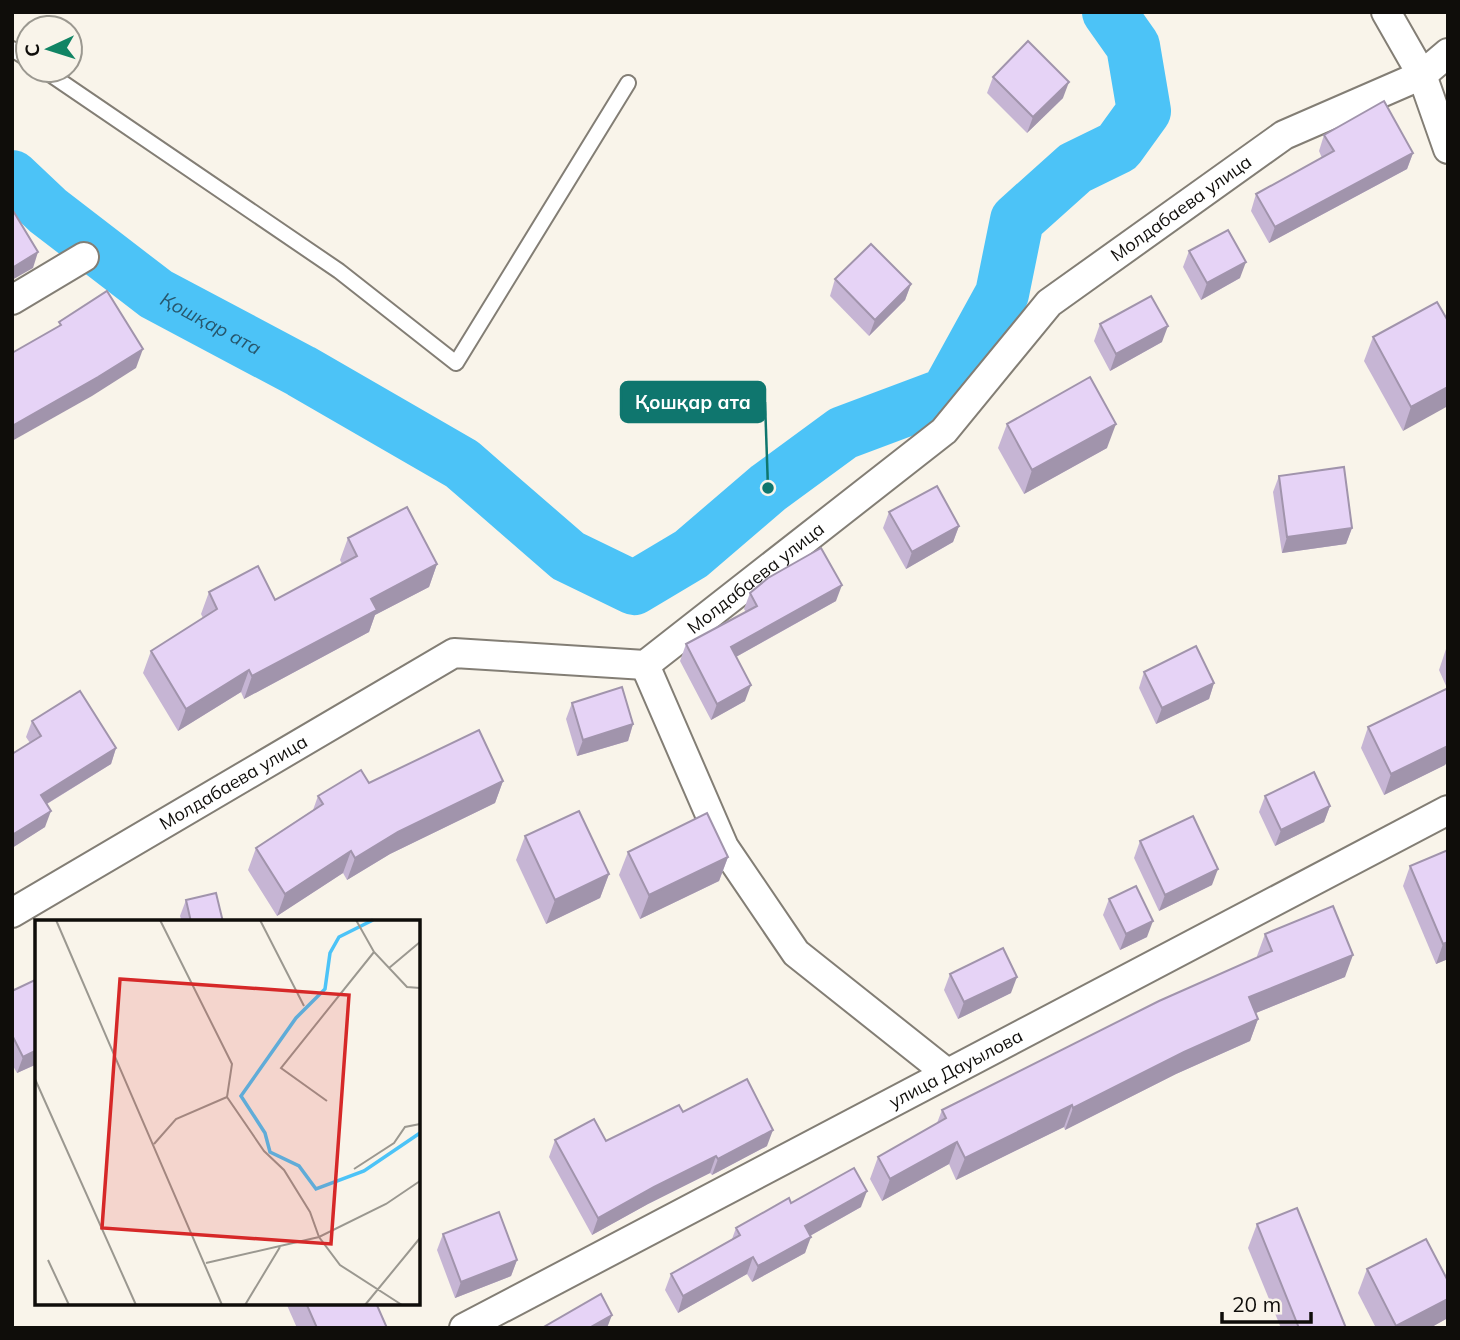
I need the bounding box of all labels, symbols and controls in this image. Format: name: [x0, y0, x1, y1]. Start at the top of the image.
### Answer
north arrow: [14, 14, 84, 84]
text: С: [20, 43, 44, 58]
street label: Молдабаева улица: [1106, 150, 1256, 266]
water label: Қошқар ата: [157, 287, 265, 360]
callout: Қошқар ата: [621, 382, 765, 422]
text: Қошқар ата: [635, 390, 751, 414]
street label: Молдабаева улица: [682, 517, 829, 639]
street label: Молдабаева улица: [155, 730, 311, 835]
inset map: [35, 920, 420, 1305]
street label: улица Дауылова: [885, 1024, 1027, 1113]
scale bar: [1222, 1280, 1311, 1324]
text: 20 m: [1232, 1291, 1281, 1317]

